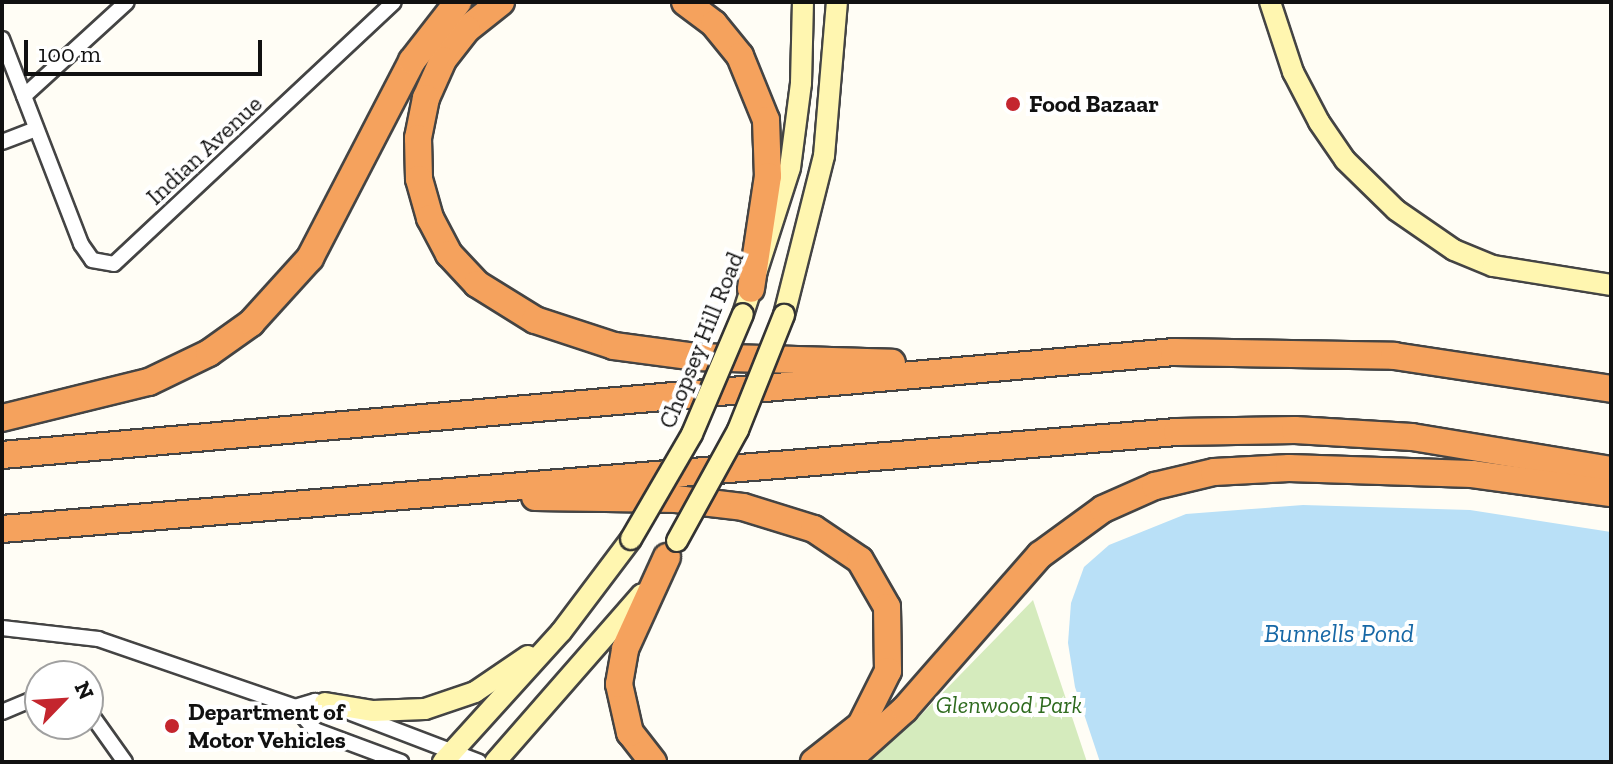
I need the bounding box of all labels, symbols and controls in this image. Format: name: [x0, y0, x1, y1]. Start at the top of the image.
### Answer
scale bar: [28, 24, 266, 74]
text: 100 m: [38, 39, 101, 68]
street label: Indian Avenue: [140, 89, 268, 211]
place label: Food Bazaar: [1029, 90, 1159, 118]
marker: Food Bazaar: [1004, 95, 1022, 113]
street label: Chopsey Hill Road: [652, 247, 750, 433]
water label: Bunnells Pond: [1264, 618, 1414, 650]
north arrow: [24, 660, 104, 740]
text: N: [69, 677, 100, 704]
park label: Glenwood Park: [936, 691, 1082, 719]
place label: Department of Motor Vehicles: [188, 698, 347, 754]
marker: Department of Motor Vehicles: [163, 717, 181, 735]

